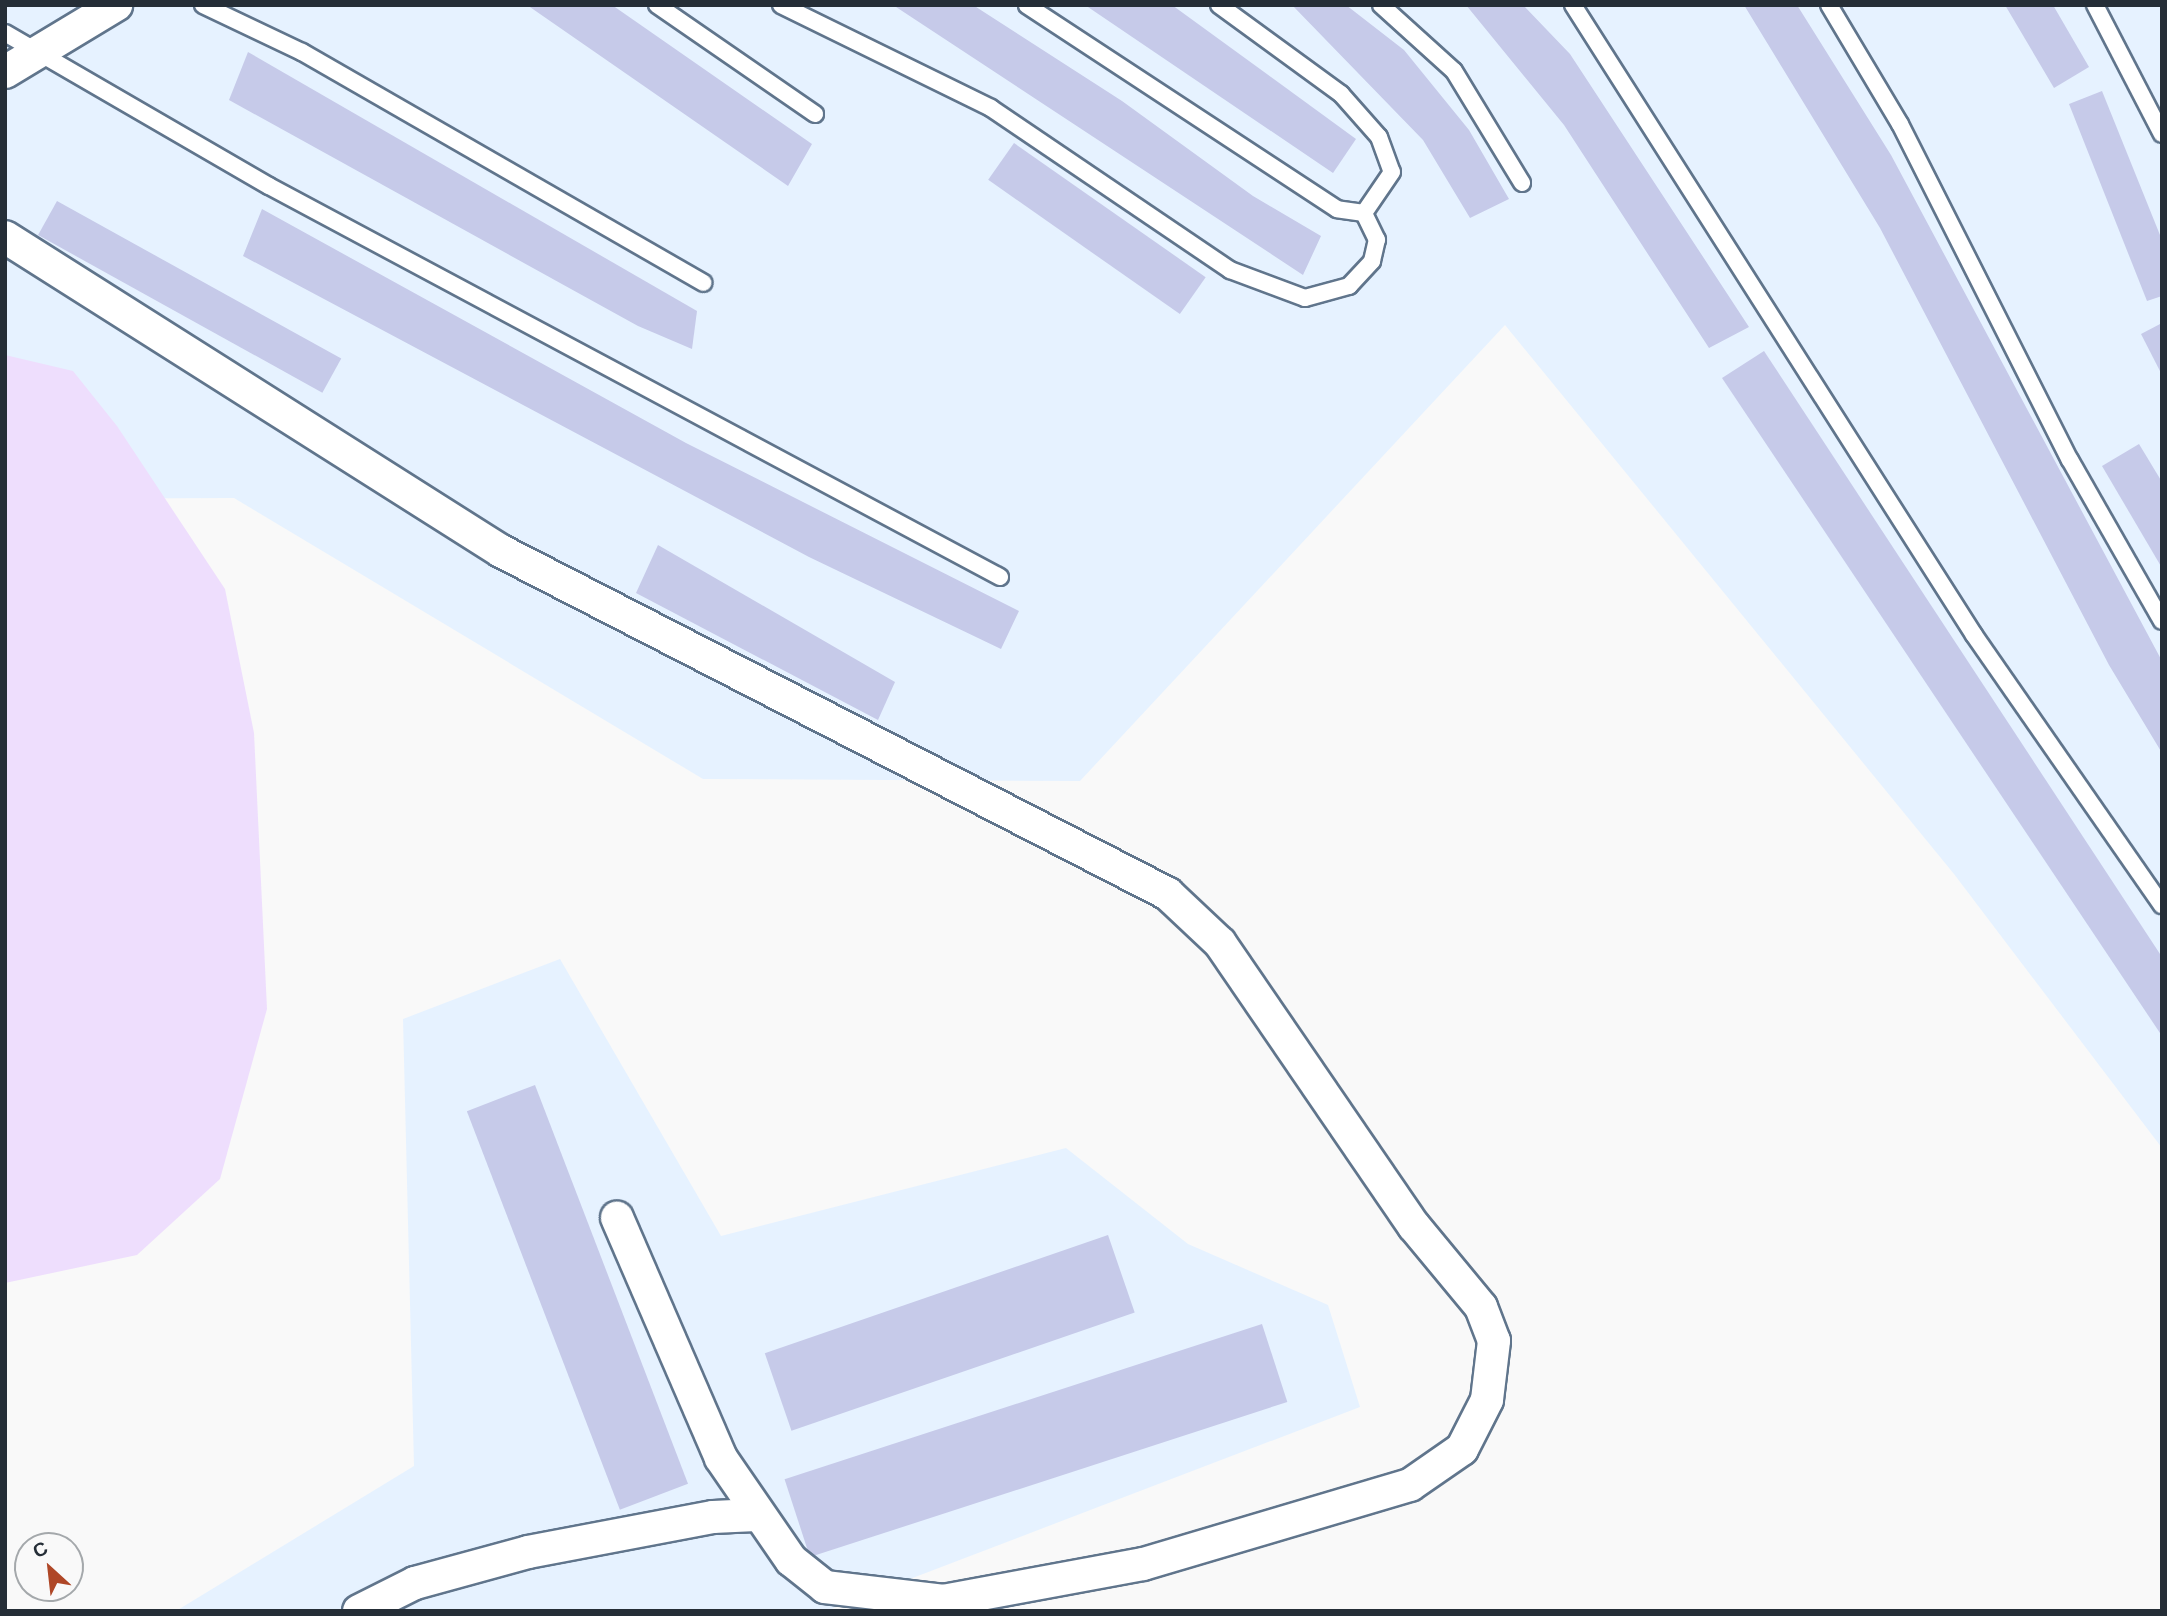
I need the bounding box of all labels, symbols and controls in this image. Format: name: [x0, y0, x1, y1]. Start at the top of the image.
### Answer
north arrow: [14, 1532, 84, 1602]
text: С: [29, 1537, 51, 1562]

